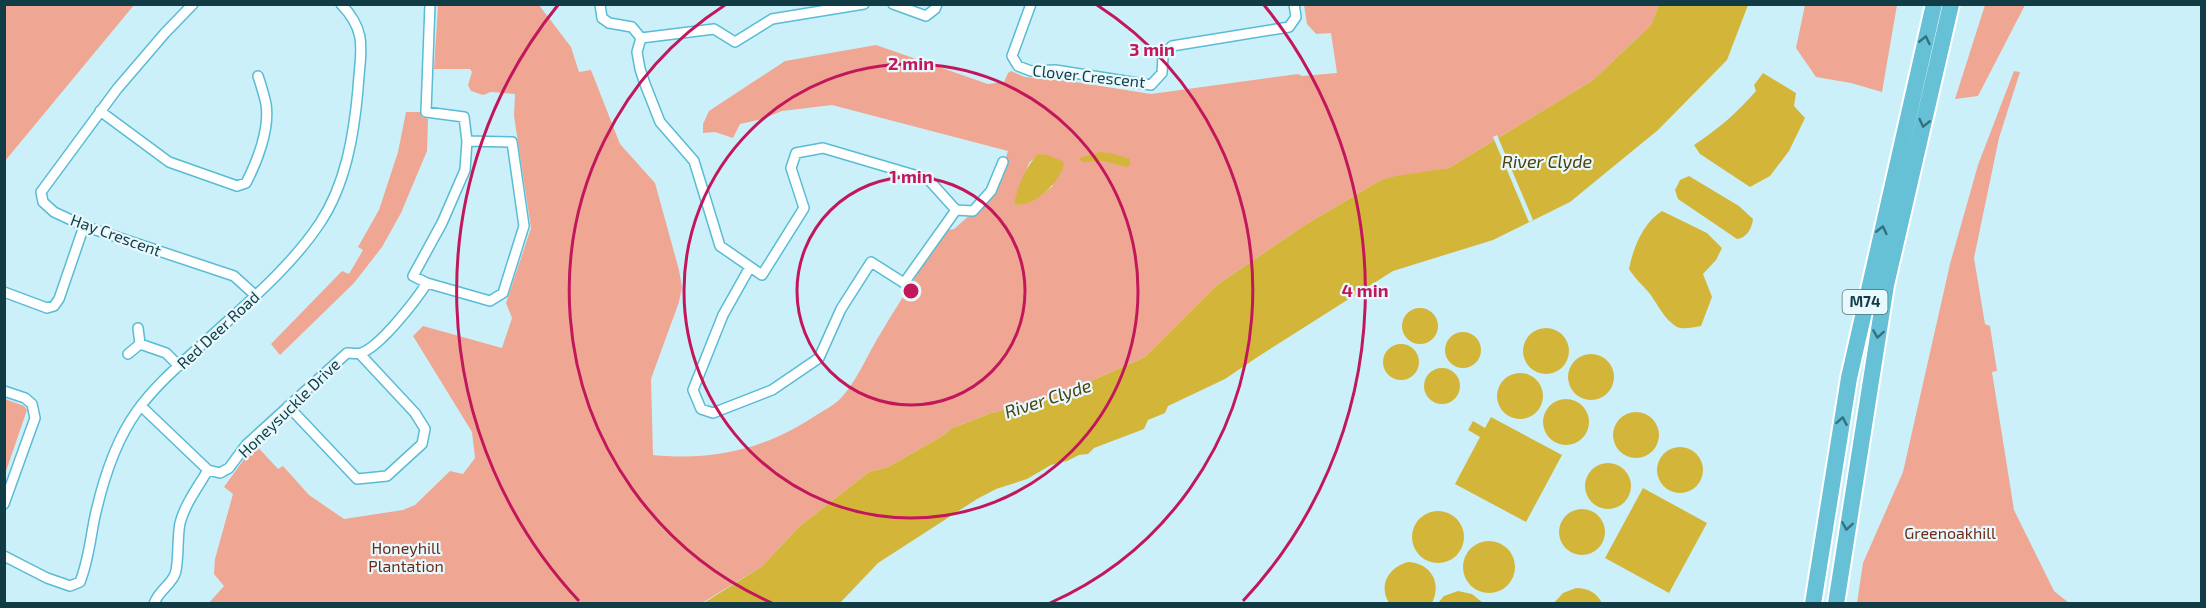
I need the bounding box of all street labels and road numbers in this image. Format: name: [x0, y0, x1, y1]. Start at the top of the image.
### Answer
street label: Clover Crescent: [1032, 60, 1146, 91]
street label: Hay Crescent: [68, 209, 164, 260]
street label: Red Deer Road: [173, 287, 263, 373]
road number: M74: [1842, 290, 1888, 314]
street label: Honeysuckle Drive: [234, 354, 344, 461]

